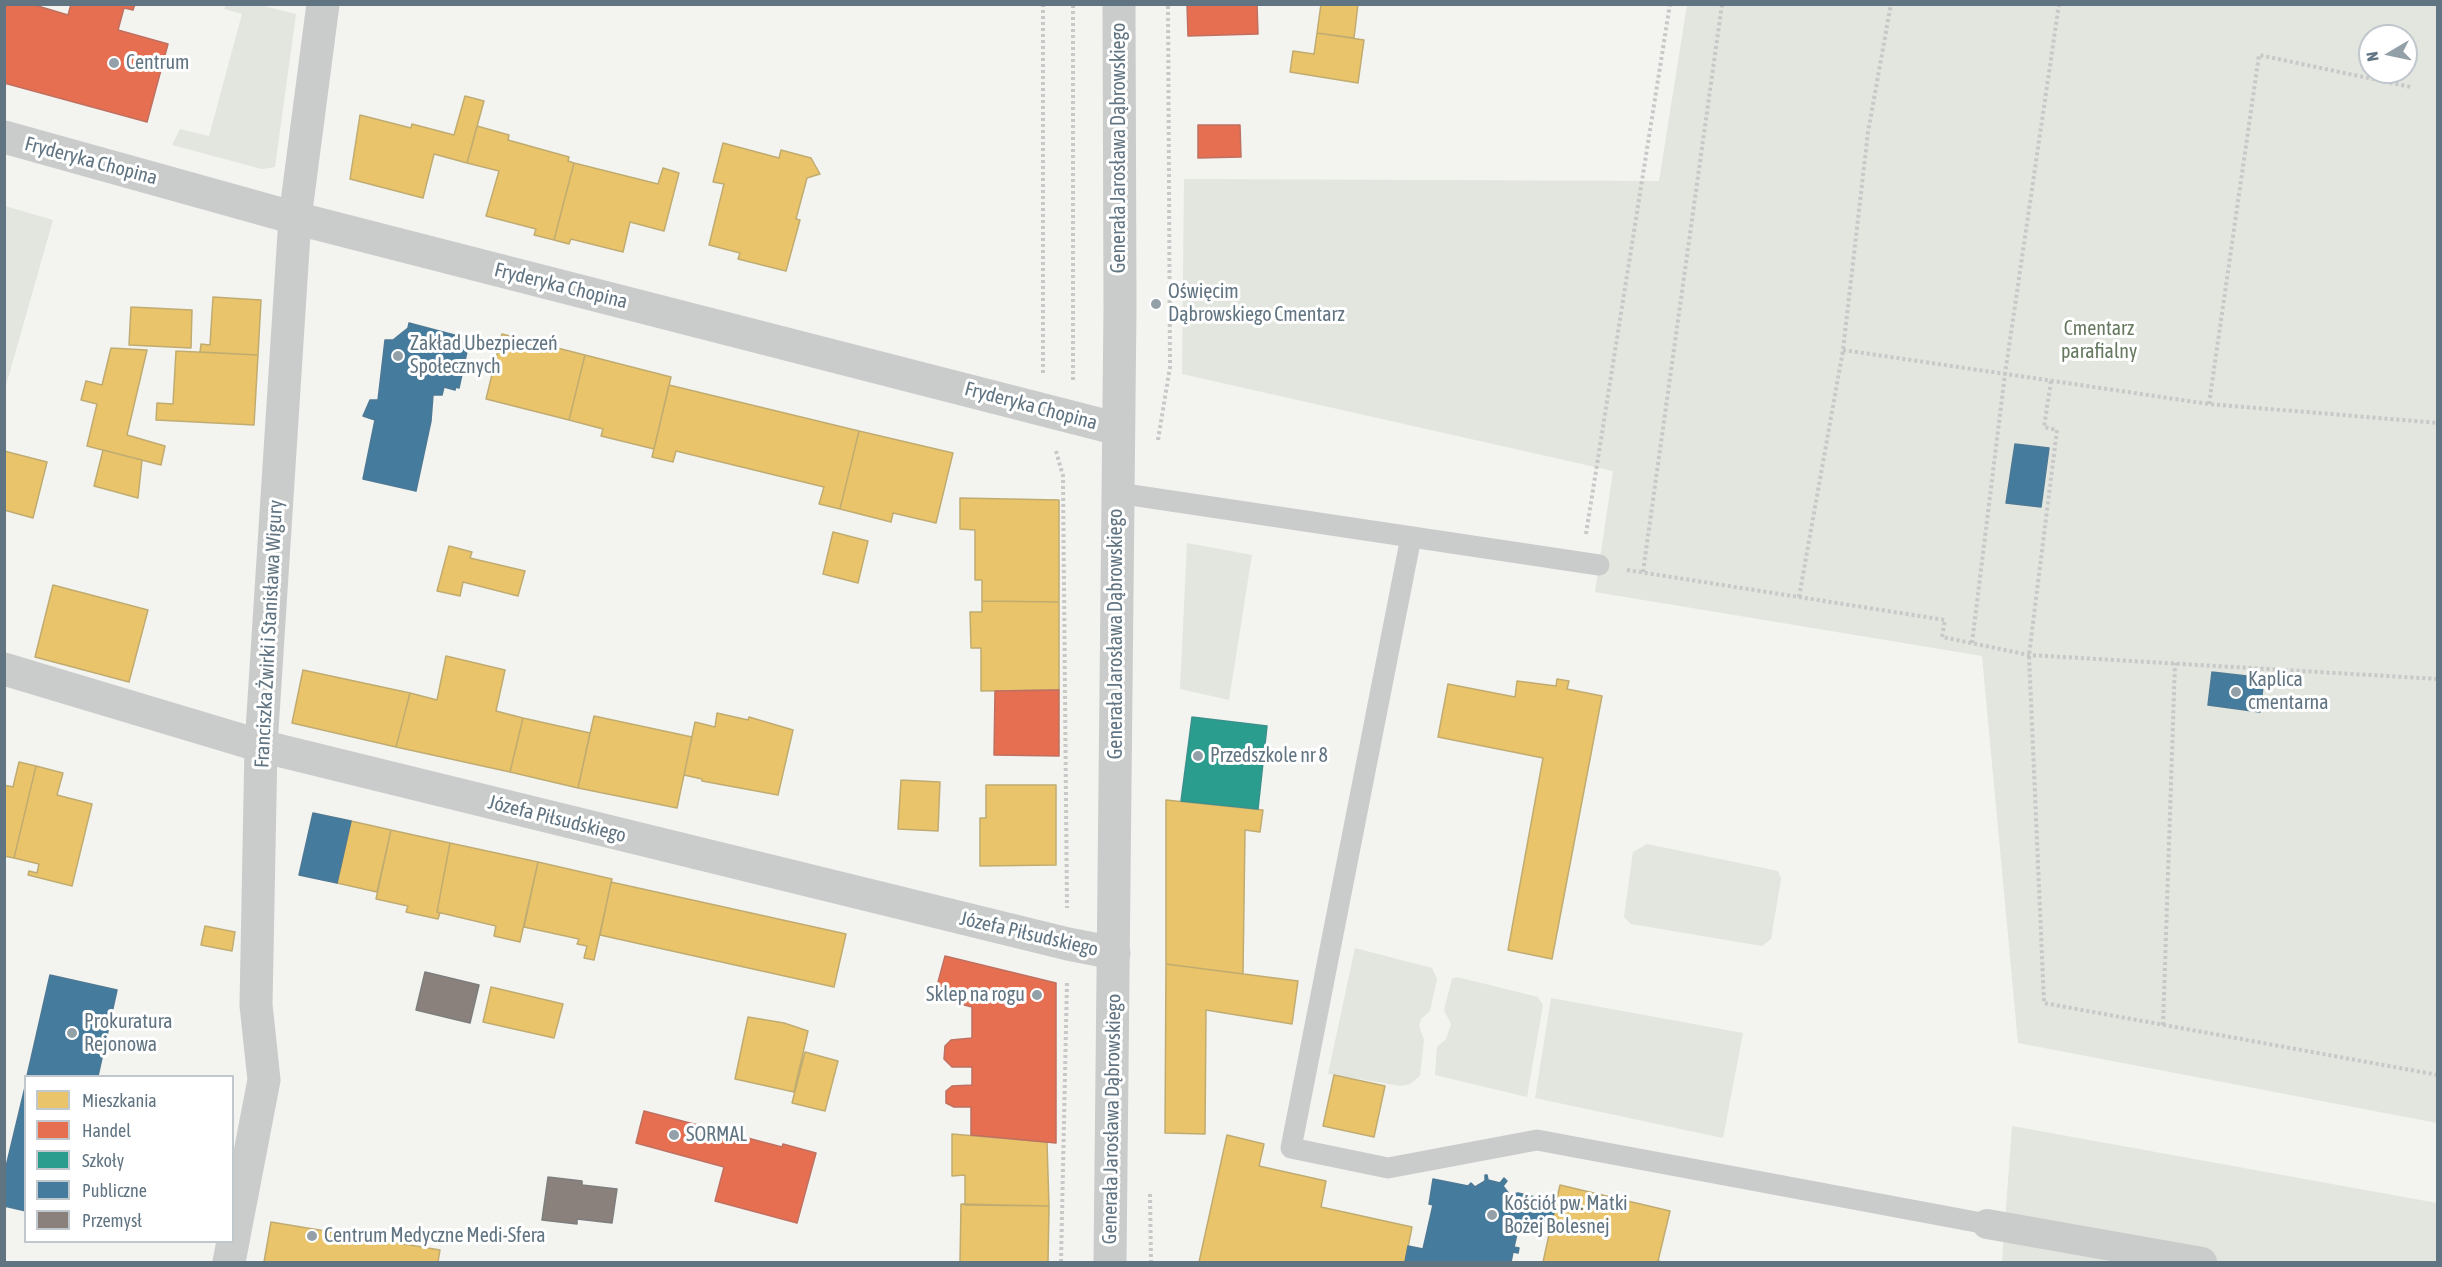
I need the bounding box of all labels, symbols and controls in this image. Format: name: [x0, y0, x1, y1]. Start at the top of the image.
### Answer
street label: Generała Jarosława Dąbrowskiego: [1107, 23, 1131, 273]
north arrow: [2358, 24, 2418, 84]
text: N: [2363, 50, 2382, 63]
place label: Centrum: [126, 51, 189, 75]
marker: Centrum: [107, 56, 121, 70]
street label: Fryderyka Chopina: [22, 132, 160, 190]
street label: Fryderyka Chopina: [492, 258, 630, 314]
place label: Oświęcim Dąbrowskiego Cmentarz: [1168, 280, 1345, 327]
marker: Oświęcim Dąbrowskiego Cmentarz: [1149, 297, 1163, 311]
park label: Cmentarz parafialny: [2061, 317, 2137, 364]
place label: Zakład Ubezpieczeń Społecznych: [410, 332, 558, 379]
marker: Zakład Ubezpieczeń Społecznych: [391, 349, 405, 363]
street label: Fryderyka Chopina: [962, 377, 1100, 435]
street label: Franciszka Żwirki i Stanisława Wigury: [250, 499, 288, 769]
street label: Generała Jarosława Dąbrowskiego: [1104, 509, 1128, 759]
place label: Kaplica cmentarna: [2248, 668, 2329, 715]
marker: Kaplica cmentarna: [2229, 685, 2243, 699]
place label: Przedszkole nr 8: [1210, 744, 1328, 768]
marker: Przedszkole nr 8: [1191, 749, 1205, 763]
street label: Józefa Piłsudskiego: [486, 790, 628, 848]
street label: Józefa Piłsudskiego: [957, 906, 1101, 962]
place label: Sklep na rogu: [926, 983, 1025, 1007]
marker: Sklep na rogu: [1030, 988, 1044, 1002]
street label: Generała Jarosława Dąbrowskiego: [1098, 994, 1126, 1244]
place label: Prokuratura Rejonowa: [84, 1010, 173, 1057]
marker: Prokuratura Rejonowa: [65, 1026, 79, 1040]
legend: [24, 1075, 234, 1243]
text: Mieszkania: [82, 1090, 157, 1111]
text: Handel: [82, 1120, 131, 1141]
place label: SORMAL: [686, 1123, 747, 1147]
marker: SORMAL: [667, 1128, 681, 1142]
text: Szkoły: [82, 1150, 124, 1171]
text: Publiczne: [82, 1180, 147, 1201]
place label: Kościół pw. Matki Bożej Bolesnej: [1504, 1192, 1627, 1239]
marker: Kościół pw. Matki Bożej Bolesnej: [1485, 1208, 1499, 1222]
text: Przemysł: [82, 1210, 142, 1231]
place label: Centrum Medyczne Medi-Sfera: [324, 1224, 546, 1248]
marker: Centrum Medyczne Medi-Sfera: [305, 1229, 319, 1243]

